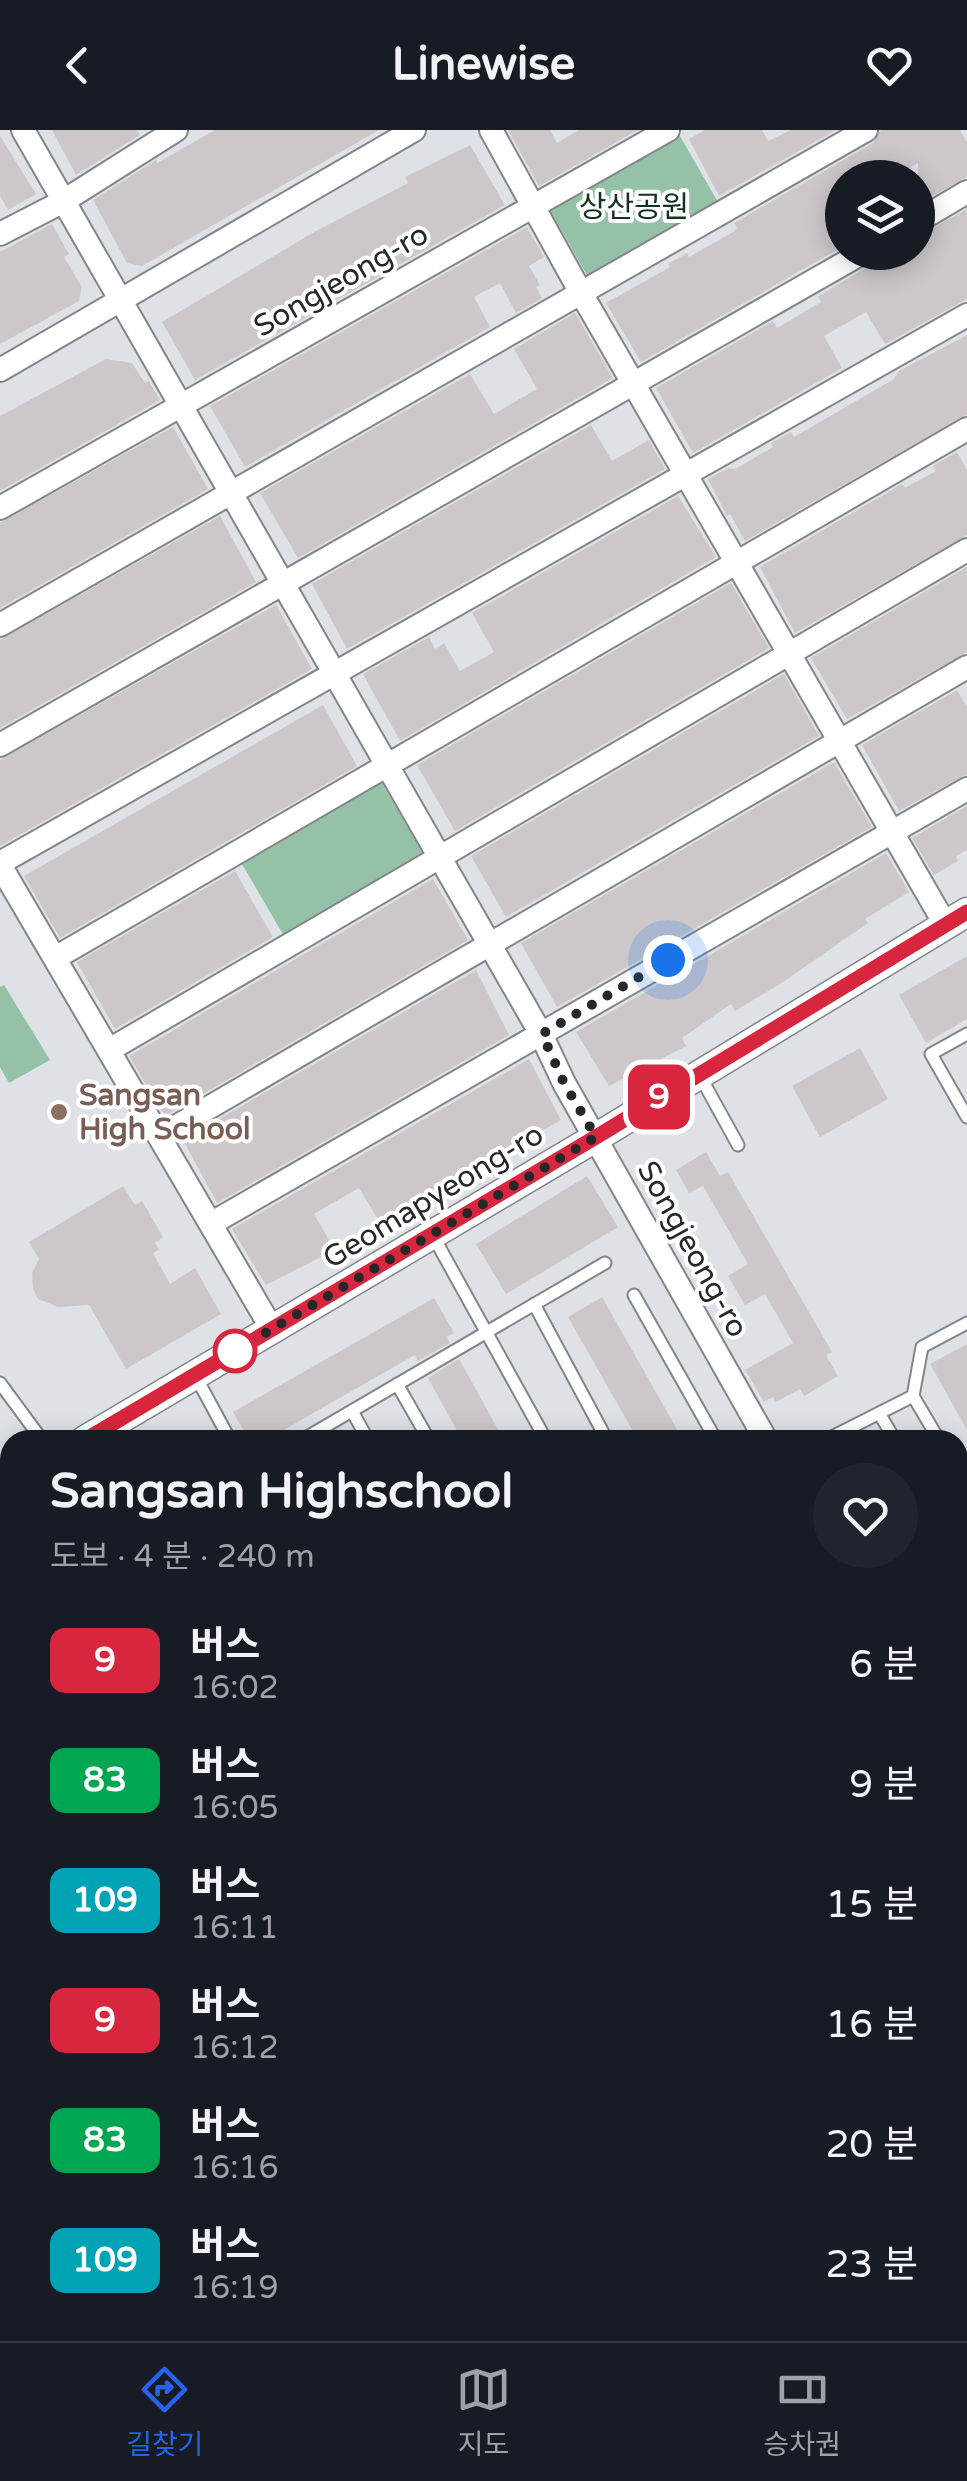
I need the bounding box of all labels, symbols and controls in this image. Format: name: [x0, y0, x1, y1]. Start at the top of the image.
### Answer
icon: back: [50, 38, 105, 93]
text: Linewise: [392, 38, 575, 92]
icon: heart: [862, 38, 917, 93]
map controls: [825, 160, 935, 270]
button: layers: [825, 160, 935, 270]
park label: 상산공원: [579, 189, 689, 226]
street label: Songjeong-ro: [247, 216, 435, 345]
your location: [643, 935, 693, 985]
line badge: 9: [626, 1064, 692, 1130]
text: 9: [648, 1076, 670, 1118]
place label: Sangsan High School: [79, 1077, 251, 1148]
marker: Sangsan High School: [48, 1101, 70, 1123]
street label: Geomapyeong-ro: [316, 1116, 550, 1277]
street label: Songjeong-ro: [629, 1155, 756, 1344]
unlabelled marker: [214, 1330, 256, 1372]
text: Sangsan Highschool: [50, 1463, 513, 1521]
button: heart: [813, 1463, 918, 1568]
text: 도보 · 4 분 · 240 m: [50, 1538, 315, 1576]
text: 버스: [190, 1623, 260, 1669]
text: 9: [94, 1639, 116, 1681]
text: 6 분: [849, 1642, 918, 1688]
text: 16:02: [190, 1669, 279, 1707]
text: 버스: [190, 1743, 260, 1789]
text: 83: [83, 1759, 127, 1801]
text: 9 분: [849, 1762, 918, 1808]
text: 16:05: [190, 1789, 279, 1827]
text: 버스: [190, 1863, 260, 1909]
text: 109: [72, 1879, 138, 1921]
text: 15 분: [825, 1882, 918, 1928]
text: 16:11: [190, 1909, 279, 1947]
text: 버스: [190, 1983, 260, 2029]
text: 9: [94, 1999, 116, 2041]
text: 16 분: [825, 2002, 918, 2048]
text: 16:12: [190, 2029, 279, 2067]
text: 버스: [190, 2103, 260, 2149]
text: 83: [83, 2119, 127, 2161]
text: 20 분: [825, 2122, 918, 2168]
text: 16:16: [190, 2149, 279, 2187]
text: 버스: [190, 2223, 260, 2269]
text: 109: [72, 2239, 138, 2281]
text: 23 분: [825, 2242, 918, 2288]
text: 16:19: [190, 2269, 279, 2307]
tab: 길찾기: [126, 2362, 204, 2462]
tab: 지도: [456, 2362, 511, 2462]
tab: 승차권: [763, 2362, 841, 2462]

